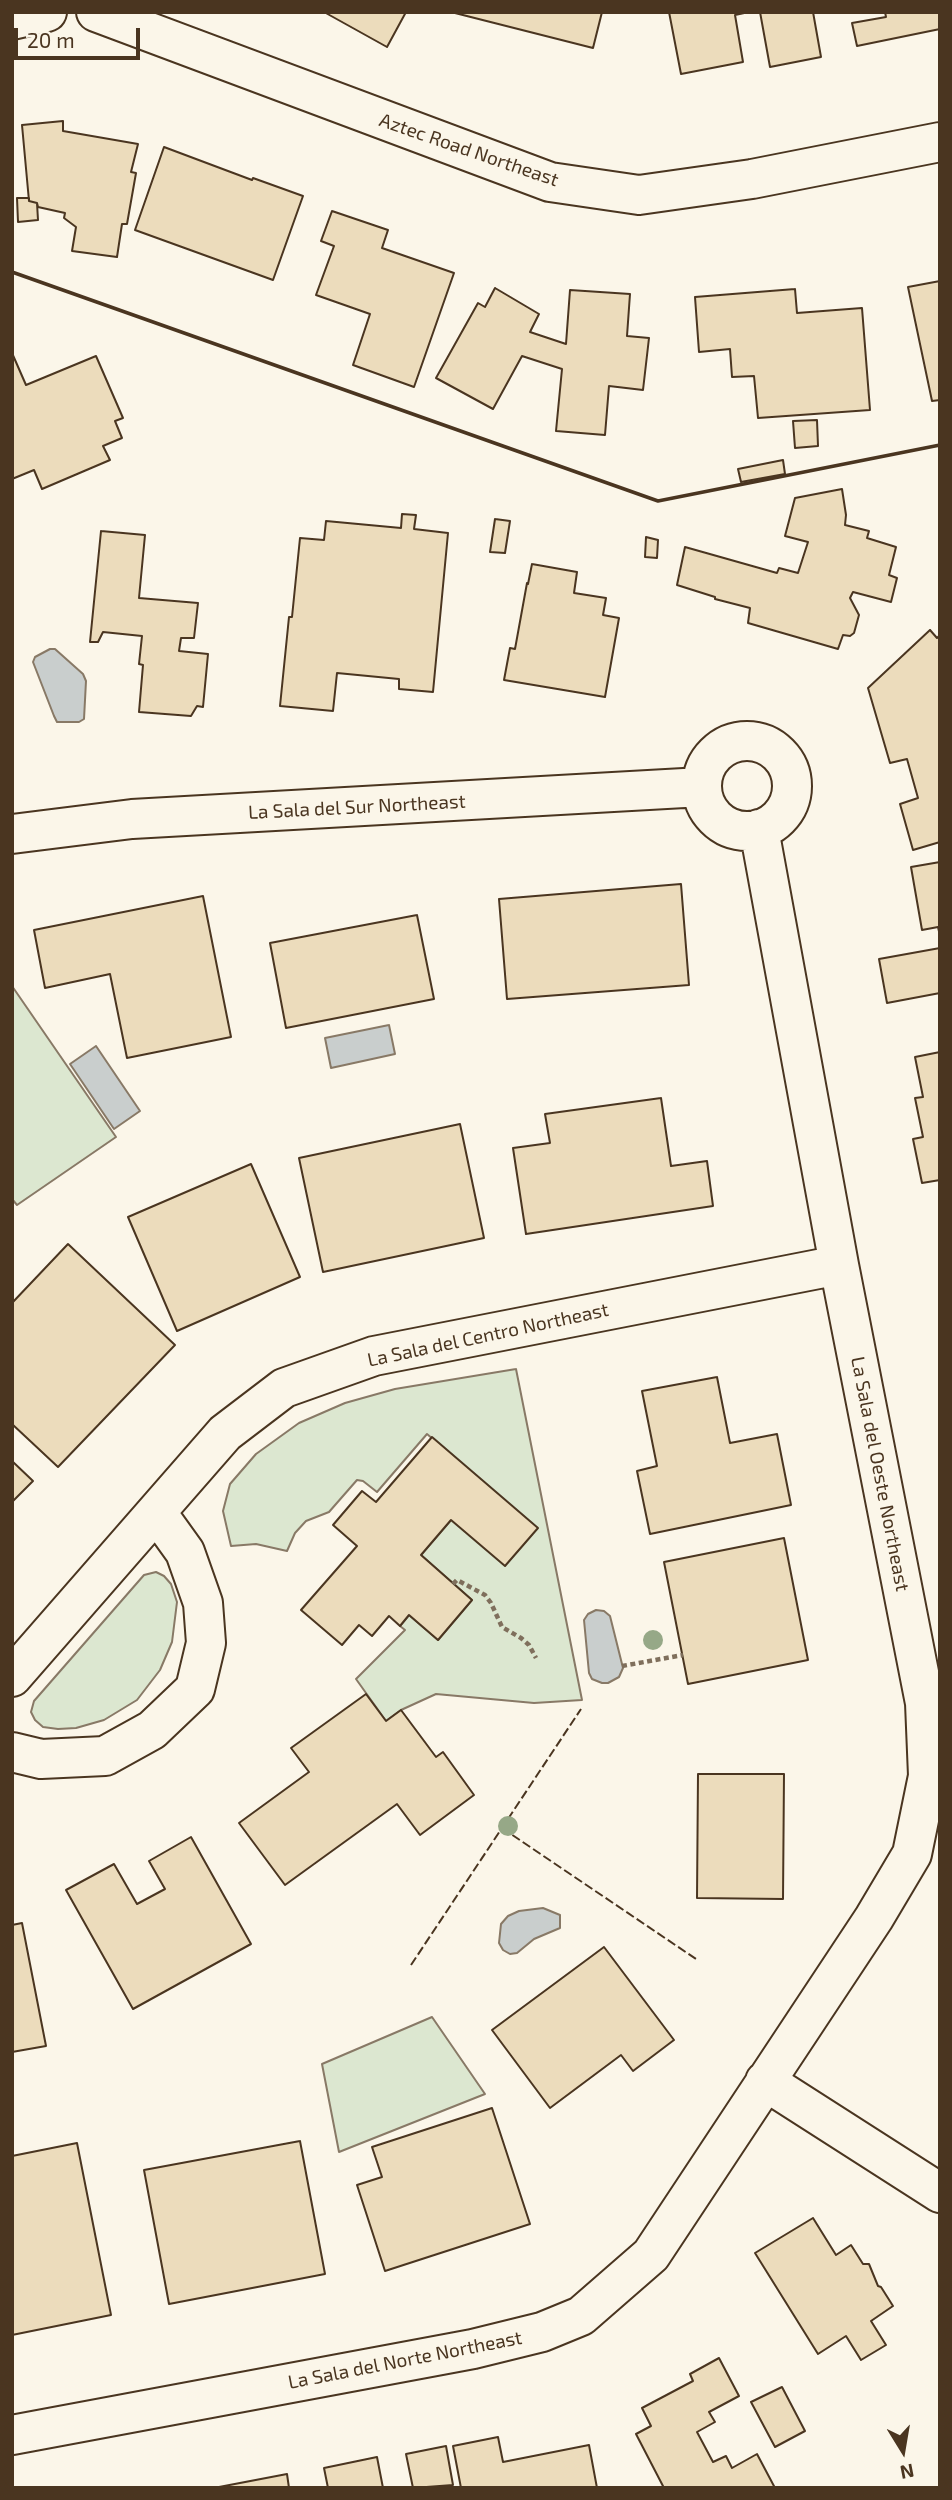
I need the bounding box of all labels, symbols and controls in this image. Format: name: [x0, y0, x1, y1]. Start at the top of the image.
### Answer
scale bar: [18, 14, 144, 58]
text: 20 m: [27, 27, 75, 52]
street label: Aztec Road Northeast: [376, 109, 562, 191]
street label: La Sala del Sur Northeast: [248, 790, 466, 824]
street label: La Sala del Centro Northeast: [365, 1298, 611, 1372]
street label: La Sala del Oeste Northeast: [846, 1355, 914, 1593]
street label: La Sala del Norte Northeast: [286, 2326, 524, 2394]
north arrow: [868, 2416, 938, 2486]
text: N: [898, 2460, 916, 2485]

